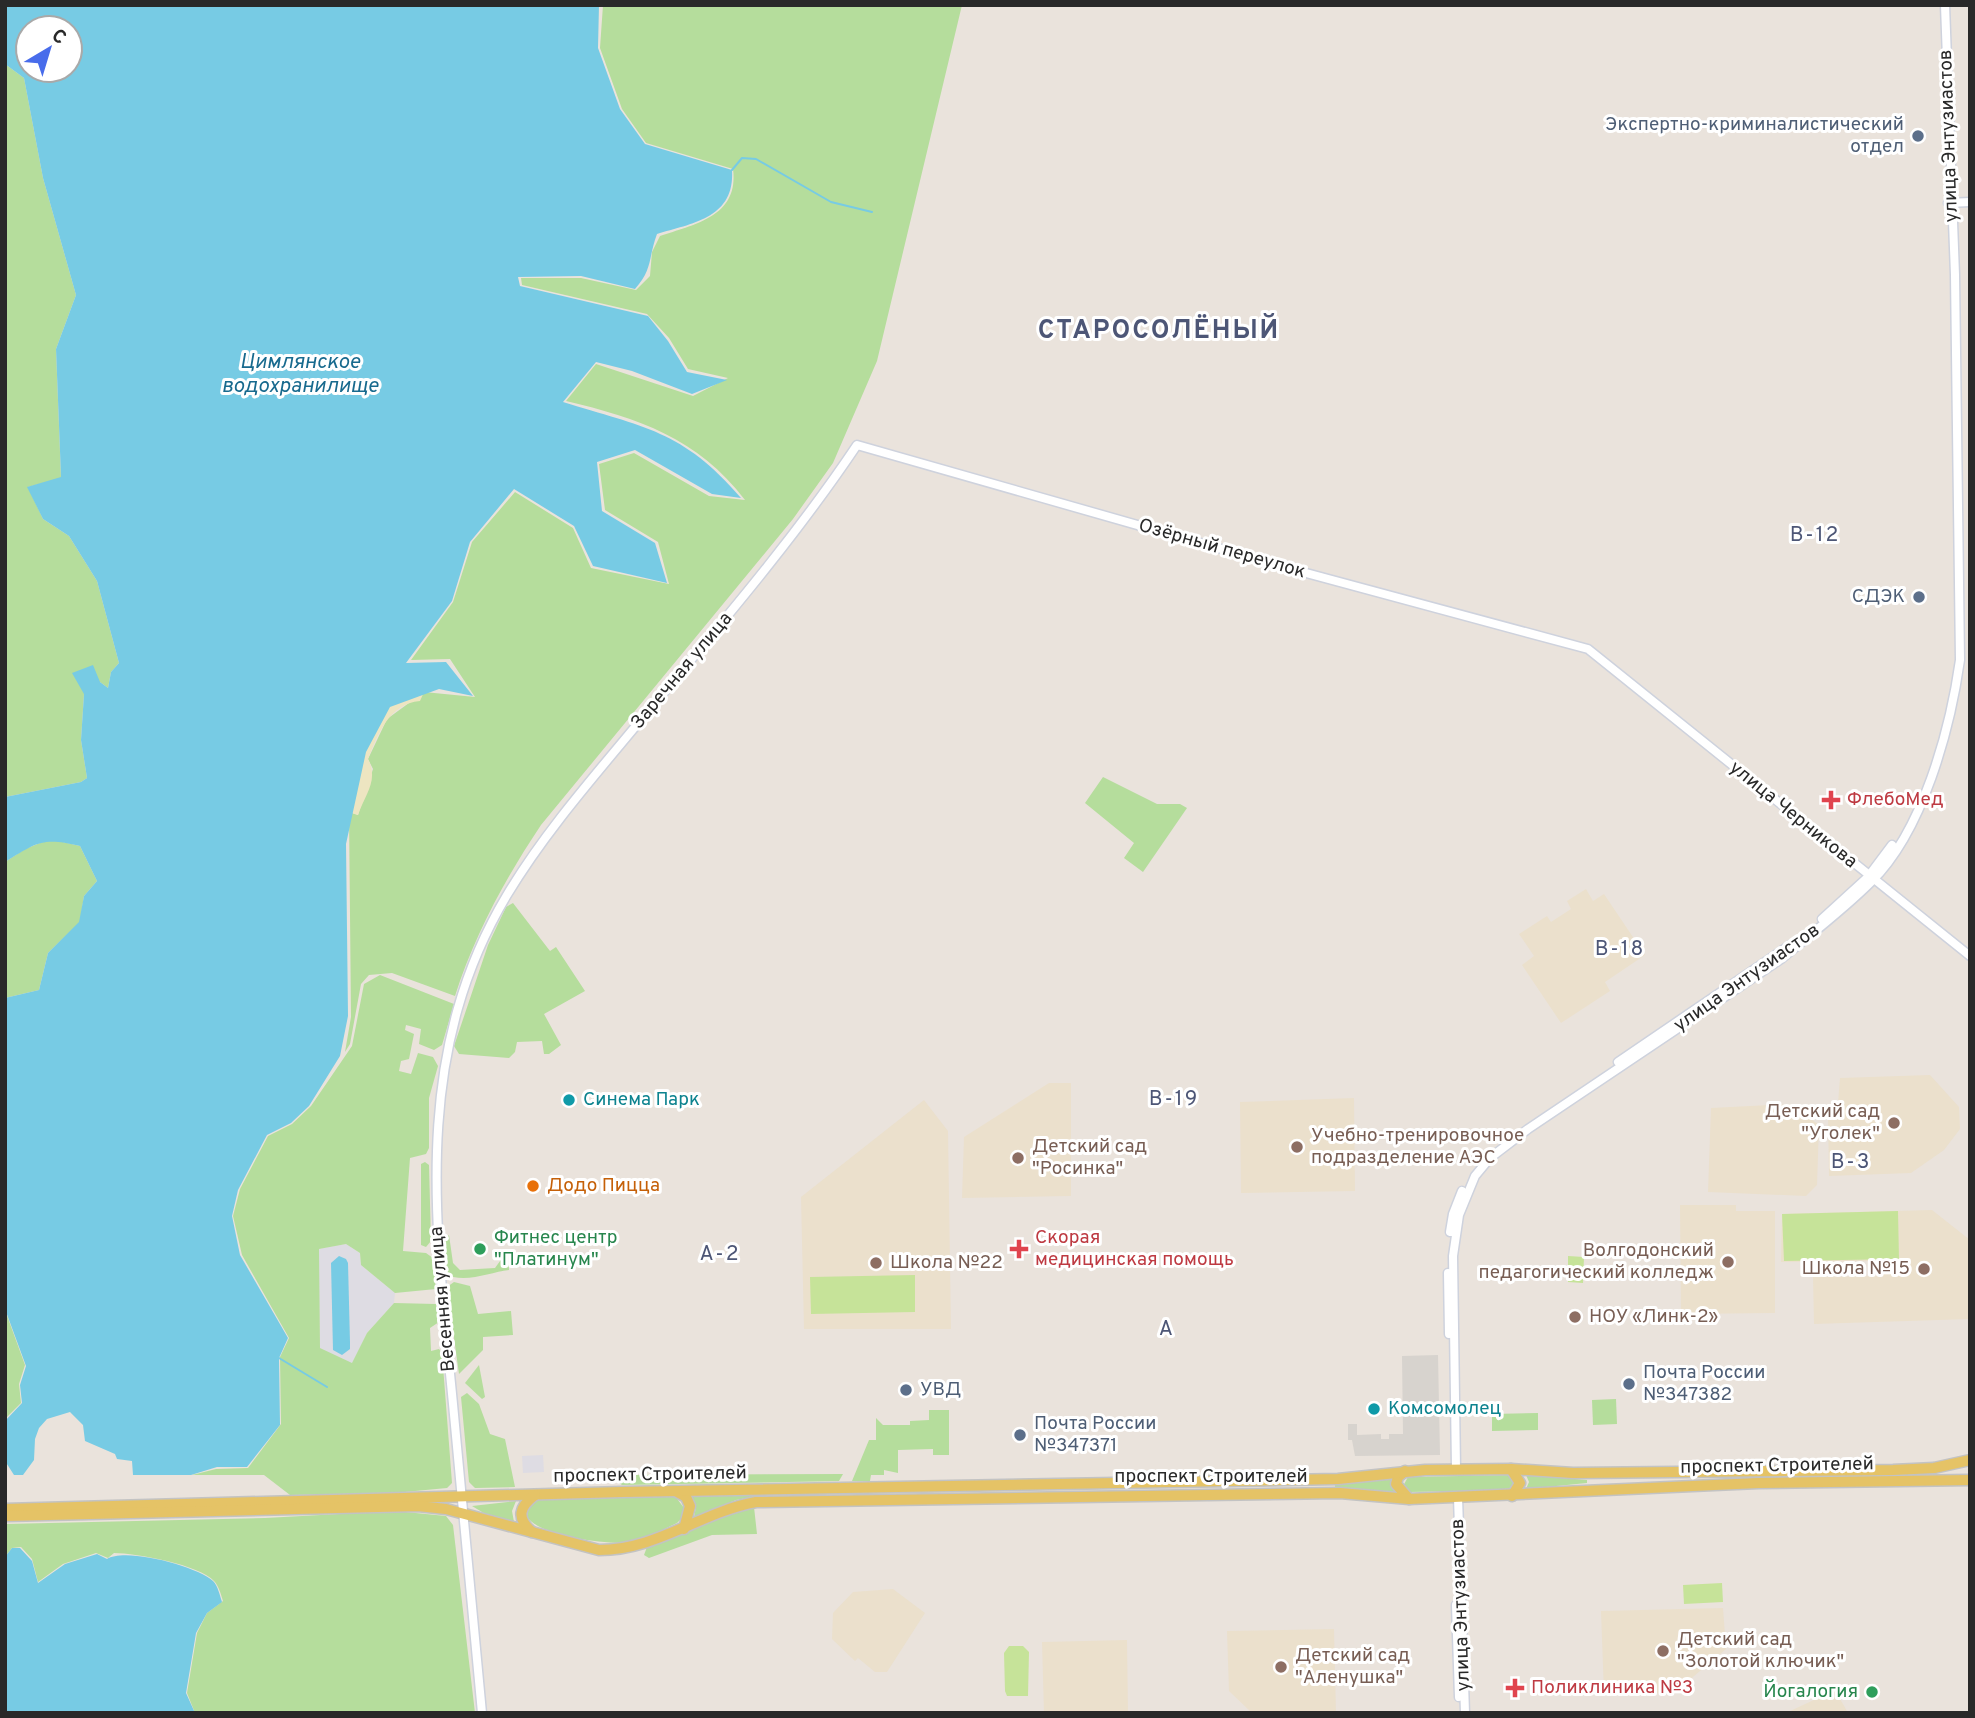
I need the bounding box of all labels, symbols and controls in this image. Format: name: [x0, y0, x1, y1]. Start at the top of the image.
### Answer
north arrow: [14, 14, 84, 84]
text: С: [46, 24, 70, 50]
street label: улица Энтузиастов: [1934, 49, 1964, 223]
place label: Экспертно-криминалистический отдел: [1605, 113, 1904, 159]
marker: Экспертно-криминалистический отдел: [1910, 128, 1926, 144]
district label: СТАРОCОЛЁНЫЙ: [1038, 313, 1280, 348]
water label: Цимлянское водохранилище: [222, 349, 380, 400]
street label: Озёрный переулок: [1136, 514, 1309, 584]
district label: В-12: [1790, 522, 1840, 549]
place label: СДЭК: [1852, 585, 1905, 609]
marker: СДЭК: [1911, 589, 1927, 605]
street label: Заречная улица: [626, 608, 738, 734]
street label: улица Черникова: [1724, 756, 1862, 874]
place label: ФлебоМед: [1847, 788, 1944, 812]
marker: ФлебоМед: [1821, 790, 1841, 810]
street label: улица Энтузиастов: [1669, 919, 1825, 1037]
district label: В-18: [1595, 936, 1645, 963]
district label: В-19: [1149, 1086, 1199, 1113]
place label: Синема Парк: [583, 1088, 700, 1112]
marker: Синема Парк: [561, 1092, 577, 1108]
place label: Детский сад "Уголек": [1765, 1100, 1880, 1146]
marker: Детский сад "Уголек": [1886, 1115, 1902, 1131]
place label: Учебно-тренировочное подразделение АЭС: [1311, 1124, 1524, 1170]
place label: Детский сад "Росинка": [1032, 1135, 1147, 1181]
marker: Учебно-тренировочное подразделение АЭС: [1289, 1139, 1305, 1155]
district label: В-3: [1831, 1149, 1871, 1176]
marker: Детский сад "Росинка": [1010, 1150, 1026, 1166]
place label: Додо Пицца: [547, 1174, 660, 1198]
marker: Додо Пицца: [525, 1178, 541, 1194]
street label: Весенняя улица: [425, 1225, 461, 1373]
place label: Фитнес центр "Платинум": [494, 1226, 617, 1272]
place label: Скорая медицинская помощь: [1035, 1226, 1234, 1272]
marker: Скорая медицинская помощь: [1009, 1239, 1029, 1259]
place label: Волгодонский педагогический колледж: [1478, 1239, 1714, 1285]
marker: Фитнес центр "Платинум": [472, 1241, 488, 1257]
district label: А-2: [699, 1241, 741, 1268]
place label: Школа №22: [890, 1251, 1003, 1275]
marker: Волгодонский педагогический колледж: [1720, 1254, 1736, 1270]
marker: Школа №22: [868, 1255, 884, 1271]
place label: Школа №15: [1802, 1257, 1910, 1281]
marker: Школа №15: [1916, 1261, 1932, 1277]
place label: НОУ «Линк-2»: [1589, 1305, 1719, 1329]
marker: НОУ «Линк-2»: [1567, 1309, 1583, 1325]
district label: А: [1159, 1316, 1175, 1343]
place label: Почта России №347382: [1643, 1361, 1765, 1407]
marker: Почта России №347382: [1621, 1376, 1637, 1392]
place label: УВД: [920, 1378, 961, 1402]
marker: УВД: [898, 1382, 914, 1398]
place label: Комсомолец: [1388, 1397, 1502, 1421]
marker: Комсомолец: [1366, 1401, 1382, 1417]
place label: Почта России №347371: [1034, 1412, 1156, 1458]
marker: Почта России №347371: [1012, 1427, 1028, 1443]
street label: проспект Строителей: [1680, 1452, 1874, 1480]
street label: проспект Строителей: [553, 1461, 747, 1489]
street label: проспект Строителей: [1114, 1465, 1308, 1489]
street label: улица Энтузиастов: [1446, 1518, 1476, 1692]
place label: Детский сад "Золотой ключик": [1677, 1628, 1844, 1674]
marker: Детский сад "Золотой ключик": [1655, 1643, 1671, 1659]
place label: Детский сад "Аленушка": [1295, 1644, 1410, 1690]
marker: Детский сад "Аленушка": [1273, 1659, 1289, 1675]
place label: Поликлиника №3: [1531, 1676, 1693, 1700]
marker: Поликлиника №3: [1505, 1678, 1525, 1698]
place label: Йогалогия: [1763, 1679, 1858, 1704]
marker: Йогалогия: [1864, 1684, 1880, 1700]

